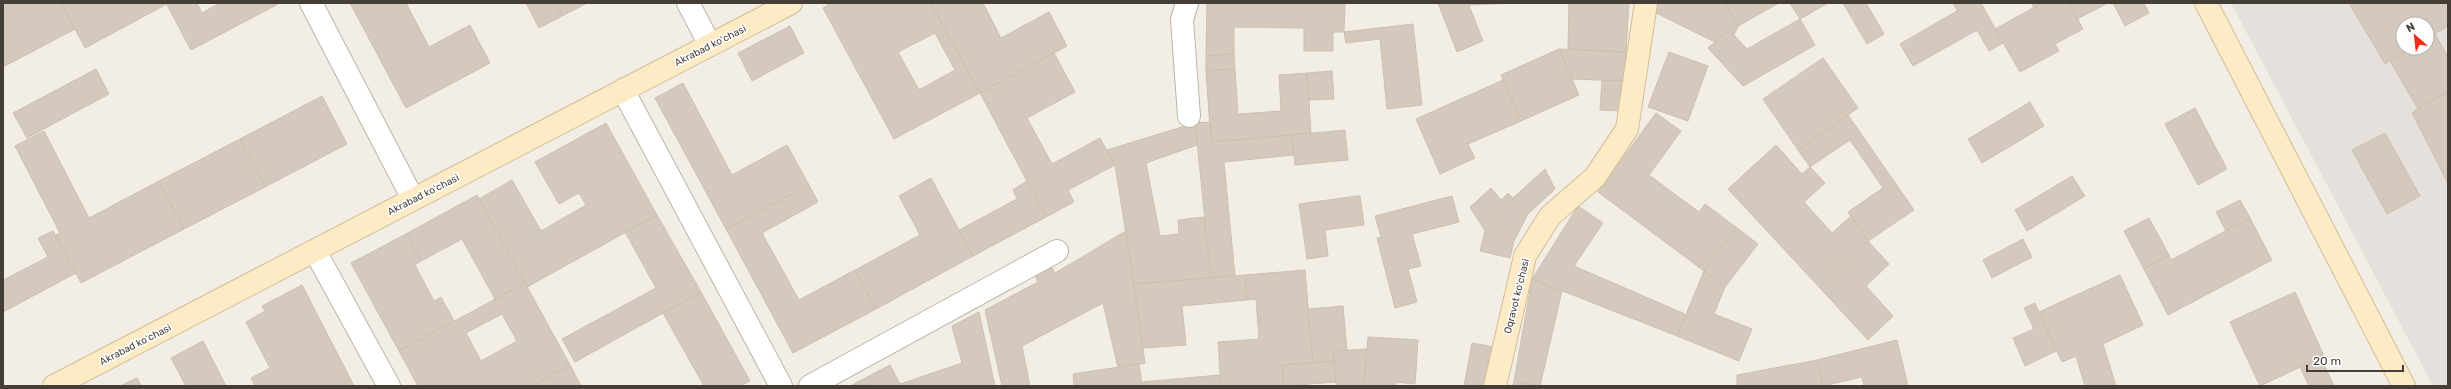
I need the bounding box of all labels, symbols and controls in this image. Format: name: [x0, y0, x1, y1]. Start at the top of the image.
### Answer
north arrow: [2395, 16, 2435, 56]
text: N: [2404, 20, 2417, 35]
street label: Akrabad koʻchasi: [673, 23, 748, 69]
street label: Akrabad koʻchasi: [386, 172, 461, 218]
street label: Oqravot koʻchasi: [1502, 258, 1532, 335]
street label: Akrabad koʻchasi: [98, 322, 173, 368]
scale bar: [2307, 347, 2403, 373]
text: 20 m: [2313, 354, 2341, 368]

